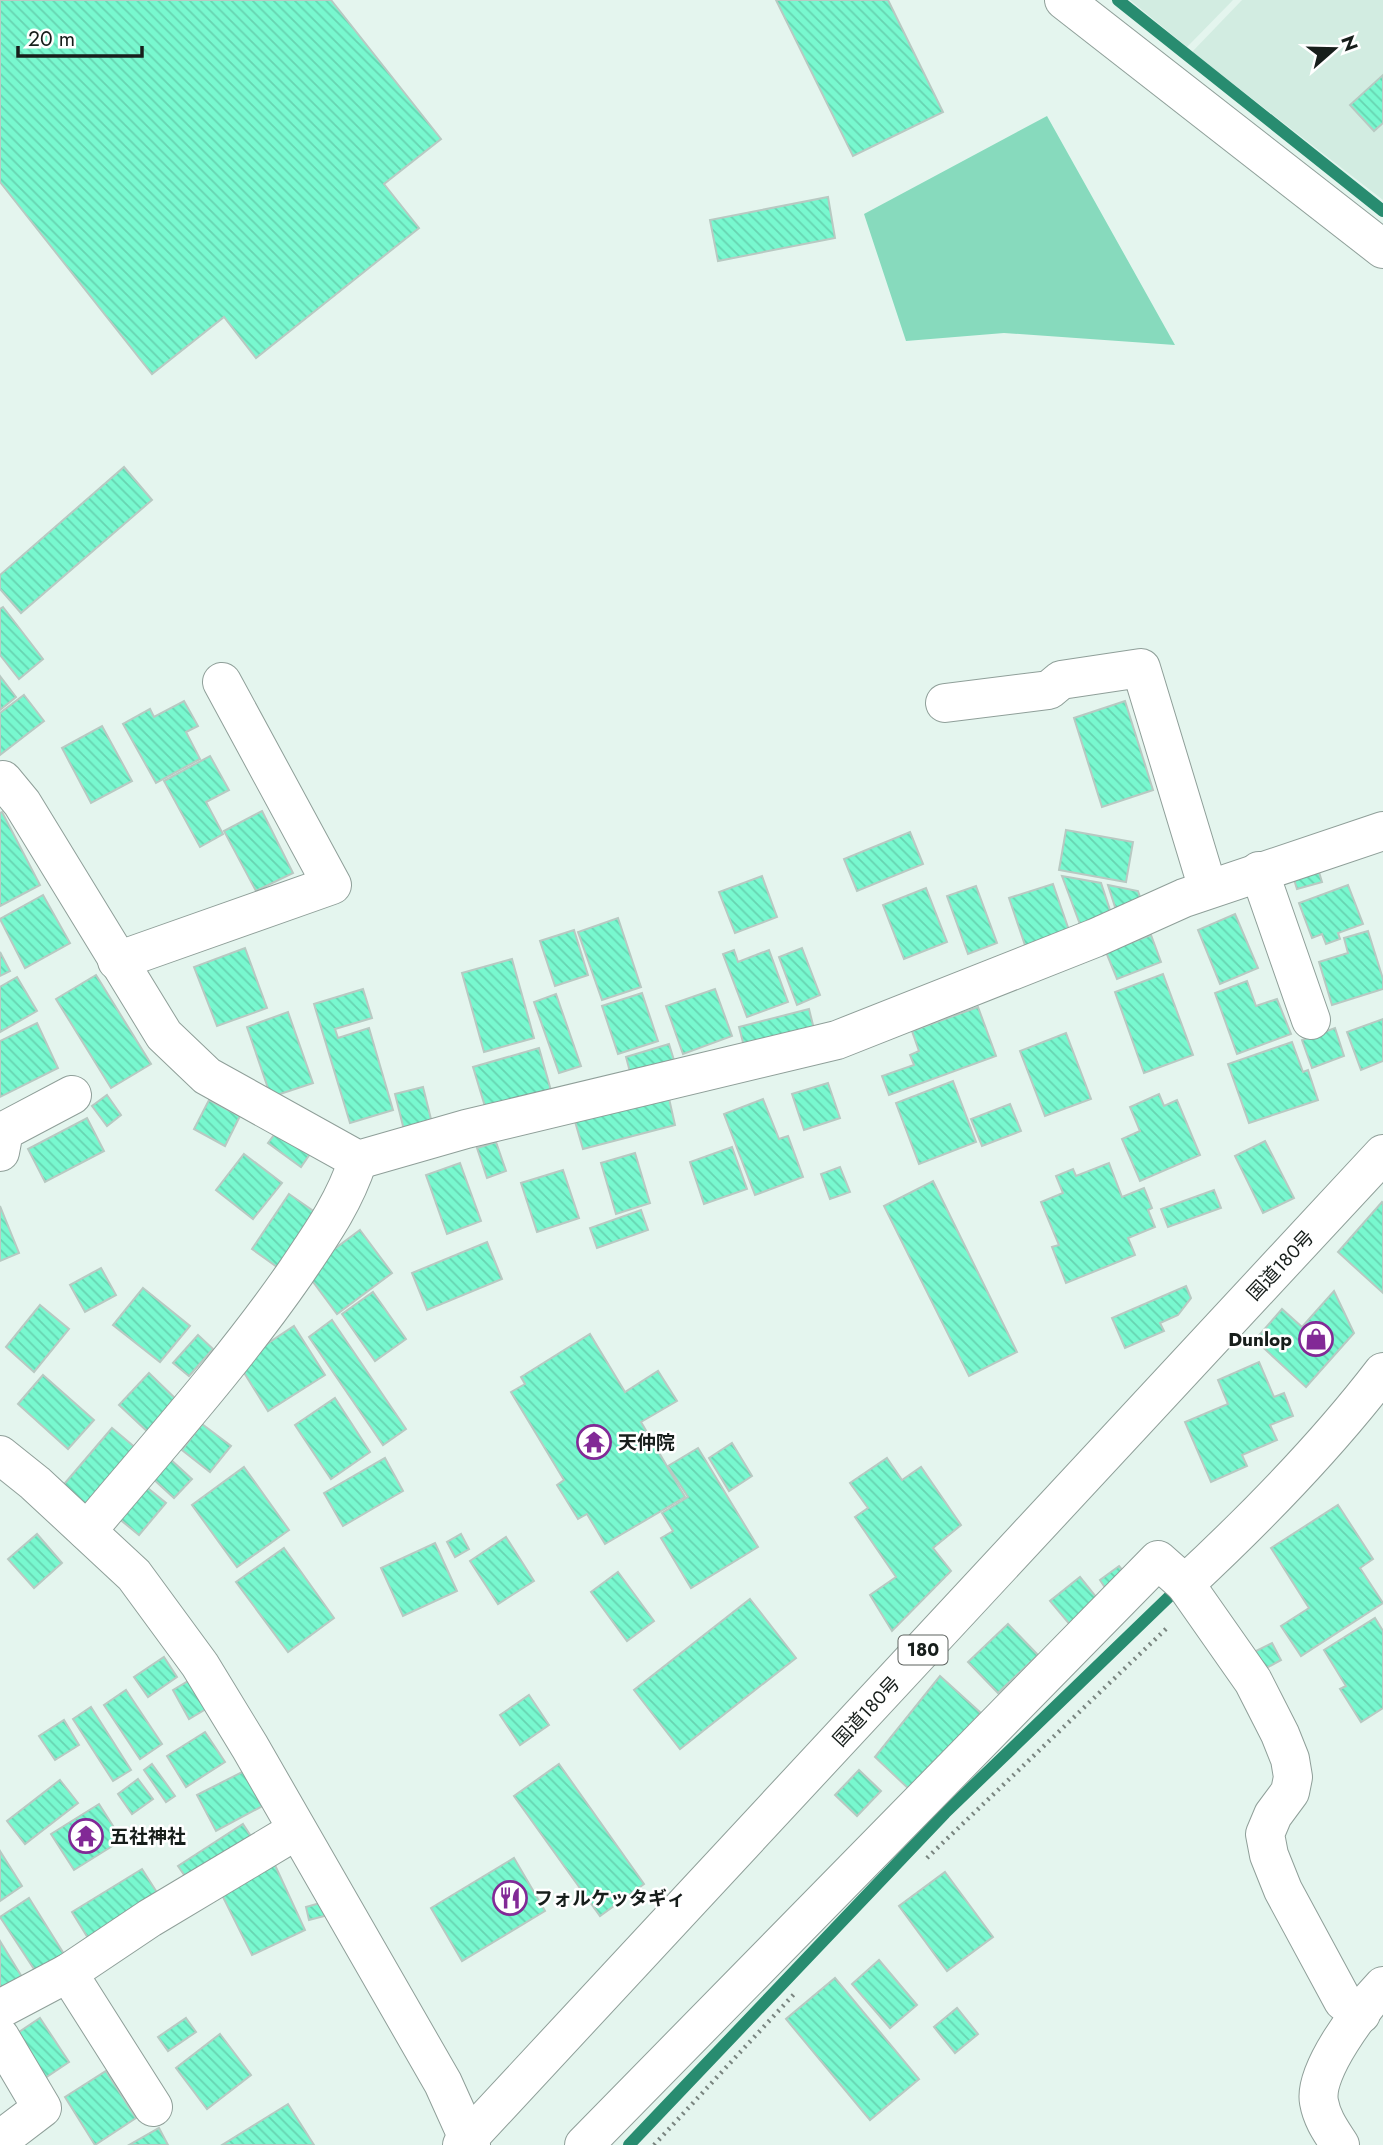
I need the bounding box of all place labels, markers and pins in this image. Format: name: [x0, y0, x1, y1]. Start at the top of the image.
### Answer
shop icon: Dunlop: [1297, 1320, 1335, 1358]
place label: Dunlop: [1228, 1326, 1292, 1353]
temple icon: 天仲院: [575, 1423, 613, 1461]
place label: 天仲院: [618, 1429, 675, 1456]
temple icon: 五社神社: [67, 1817, 105, 1855]
place label: 五社神社: [110, 1823, 186, 1850]
restaurant icon: フォルケッタギィ: [491, 1879, 529, 1917]
place label: フォルケッタギィ: [534, 1885, 686, 1912]

